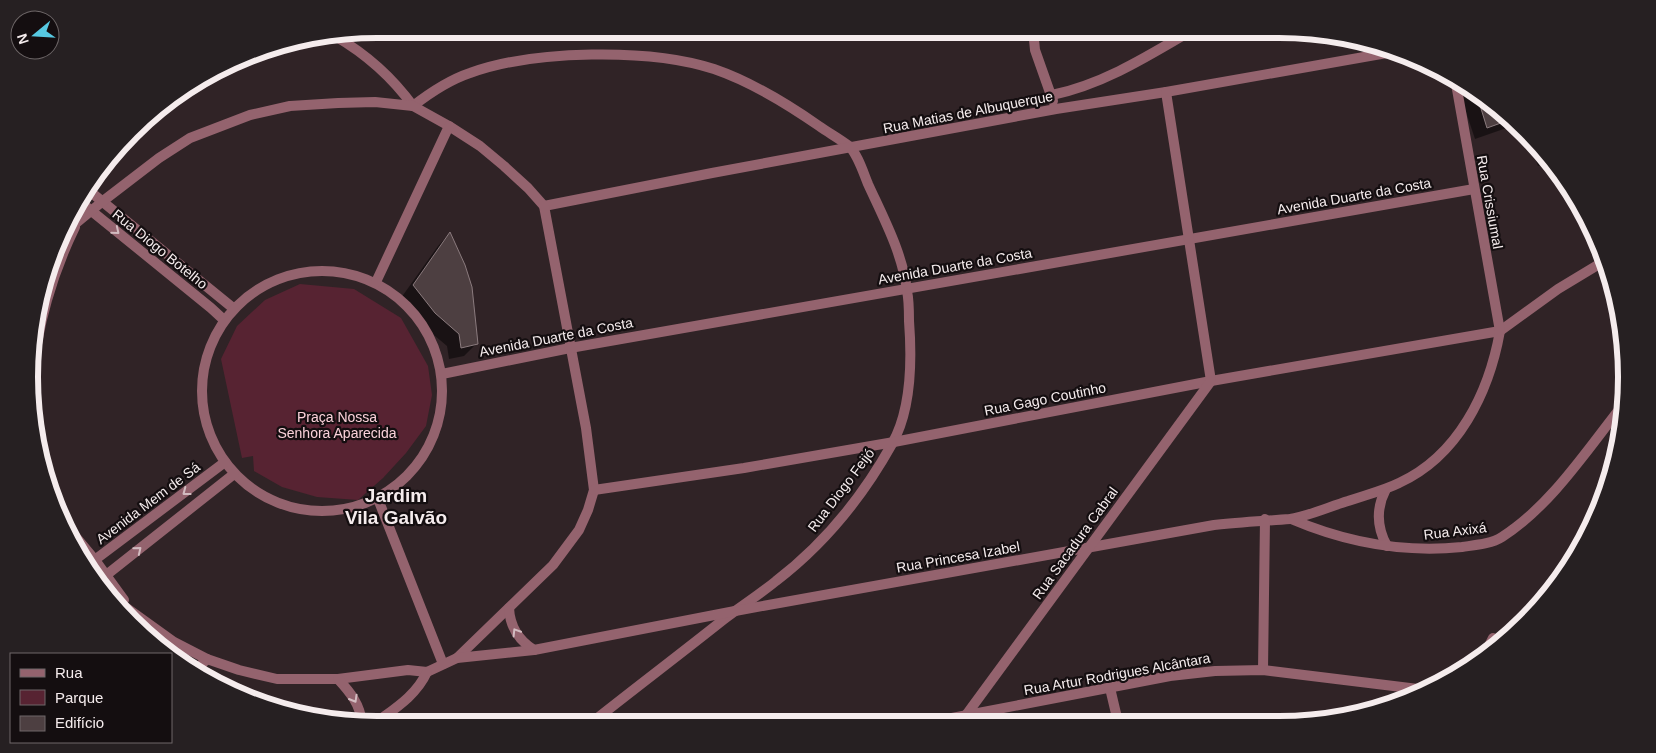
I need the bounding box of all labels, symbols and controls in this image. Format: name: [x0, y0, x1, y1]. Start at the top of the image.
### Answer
north arrow: [10, 10, 60, 60]
text: N: [13, 32, 32, 46]
street label: Rua Matias de Albuquerque: [882, 88, 1055, 136]
street label: Rua Crissiumal: [1474, 154, 1506, 250]
street label: Avenida Duarte da Costa: [1276, 175, 1432, 217]
street label: Rua Diogo Botelho: [109, 206, 211, 292]
one-way arrow: [110, 225, 119, 234]
street label: Avenida Duarte da Costa: [877, 245, 1033, 287]
street label: Avenida Duarte da Costa: [478, 314, 634, 360]
street label: Rua Gago Coutinho: [983, 379, 1107, 419]
park label: Praça Nossa Senhora Aparecida: [277, 409, 397, 441]
street label: Rua Diogo Feijó: [804, 445, 878, 535]
street label: Avenida Mem de Sá: [93, 459, 203, 547]
street label: Rua Sacadura Cabral: [1029, 484, 1121, 602]
district label: Jardim Vila Galvão: [345, 485, 447, 528]
one-way arrow: [183, 486, 192, 494]
street label: Rua Axixá: [1423, 519, 1487, 543]
street label: Rua Princesa Izabel: [895, 538, 1021, 576]
one-way arrow: [132, 547, 141, 555]
one-way arrow: [513, 629, 523, 638]
street label: Rua Artur Rodrigues Alcântara: [1022, 650, 1212, 698]
legend: [10, 653, 172, 743]
text: Rua: [55, 664, 83, 681]
text: Parque: [55, 689, 103, 706]
one-way arrow: [348, 693, 358, 702]
text: Edifício: [55, 714, 104, 731]

